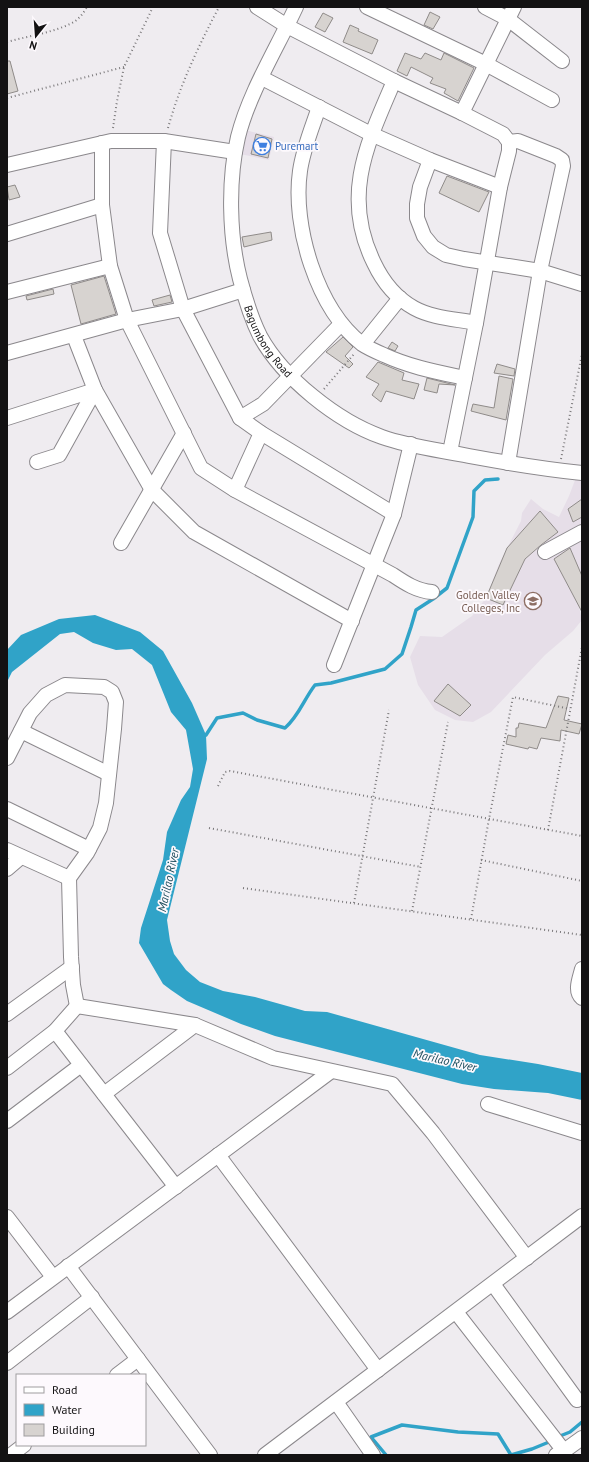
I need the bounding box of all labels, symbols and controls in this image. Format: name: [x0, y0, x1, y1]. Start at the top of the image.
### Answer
north arrow: [16, 16, 56, 56]
text: N: [28, 38, 39, 53]
supermarket icon: Puremart: [252, 136, 272, 156]
place label: Puremart: [275, 139, 318, 153]
street label: Bagumbong Road: [241, 303, 295, 381]
place label: Golden Valley Colleges, Inc: [456, 588, 521, 615]
school or university icon: Golden Valley Colleges, Inc: [523, 591, 543, 611]
water label: Marilao River: [154, 846, 182, 913]
water label: Marilao River: [412, 1045, 479, 1075]
legend: [16, 1374, 146, 1446]
text: Road: [52, 1382, 77, 1397]
text: Water: [52, 1402, 82, 1417]
text: Building: [52, 1422, 95, 1437]

